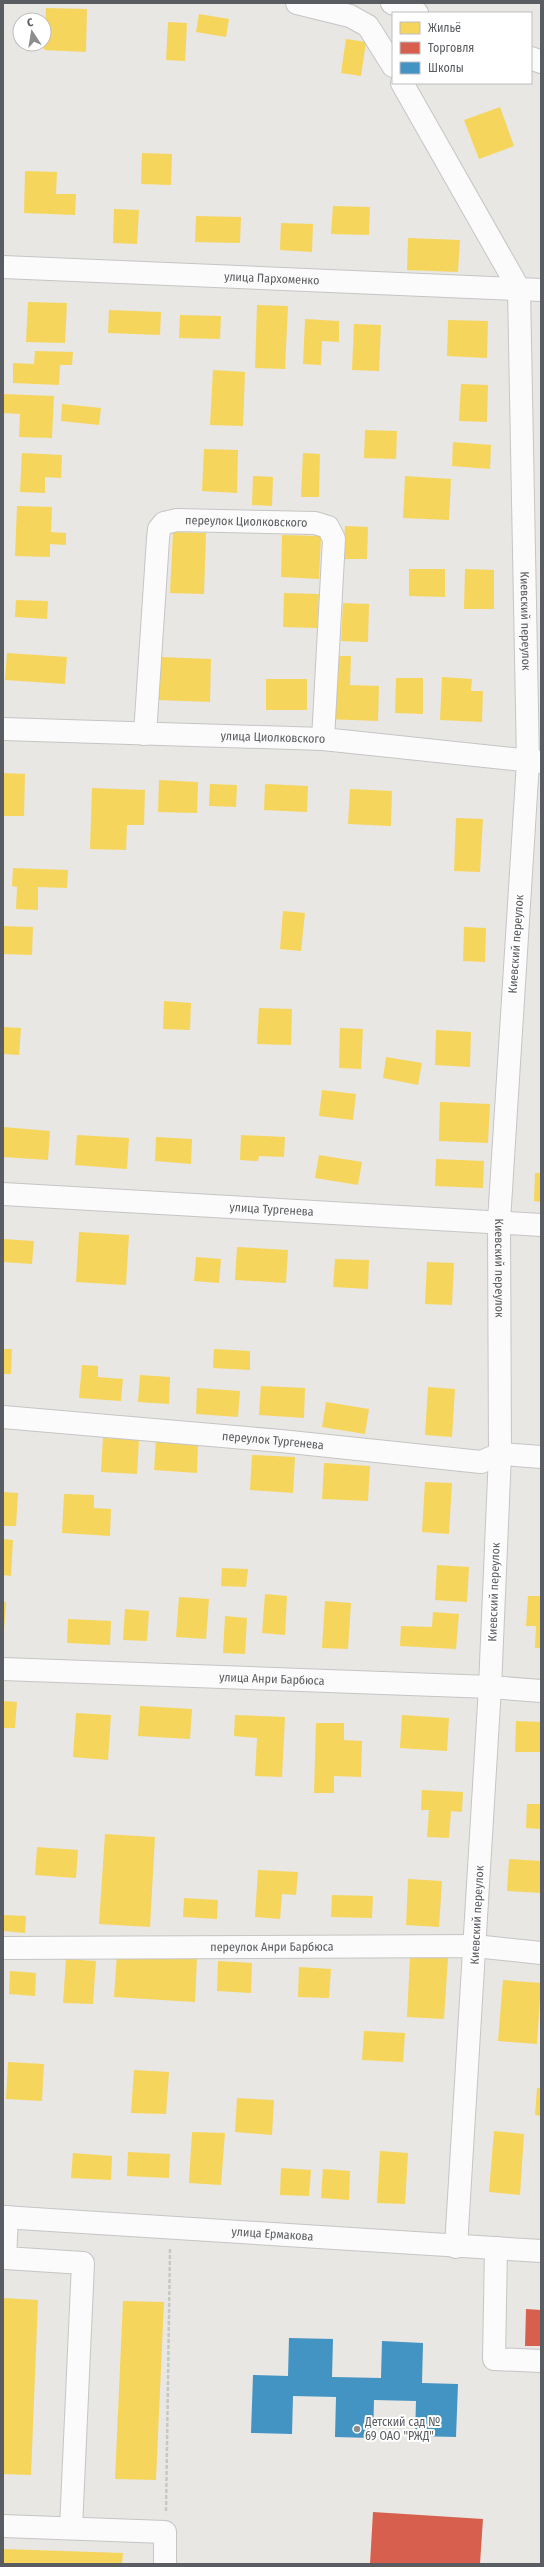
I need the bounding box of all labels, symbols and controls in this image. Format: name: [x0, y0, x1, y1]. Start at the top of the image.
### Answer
north arrow: [12, 12, 52, 52]
legend: [392, 12, 532, 84]
text: С: [26, 16, 34, 30]
text: Жильё: [428, 21, 461, 35]
text: Торговля: [428, 41, 474, 55]
text: Школы: [428, 61, 464, 75]
street label: улица Пархоменко: [224, 269, 320, 288]
street label: переулок Циолковского: [185, 513, 308, 530]
street label: Киевский переулок: [517, 571, 533, 671]
street label: улица Циолковского: [220, 729, 325, 746]
street label: Киевский переулок: [506, 894, 526, 994]
street label: улица Тургенева: [229, 1200, 314, 1219]
street label: Киевский переулок: [492, 1218, 506, 1318]
street label: переулок Тургенева: [222, 1429, 325, 1452]
street label: Киевский переулок: [485, 1542, 503, 1642]
street label: улица Анри Барбюса: [219, 1670, 325, 1688]
street label: Киевский переулок: [467, 1865, 487, 1965]
street label: переулок Анри Барбюса: [210, 1940, 334, 1954]
street label: улица Ермакова: [231, 2224, 314, 2244]
place label: Детский сад № 69 ОАО "РЖД": [364, 2415, 440, 2443]
marker: Детский сад № 69 ОАО "РЖД": [352, 2424, 362, 2434]

